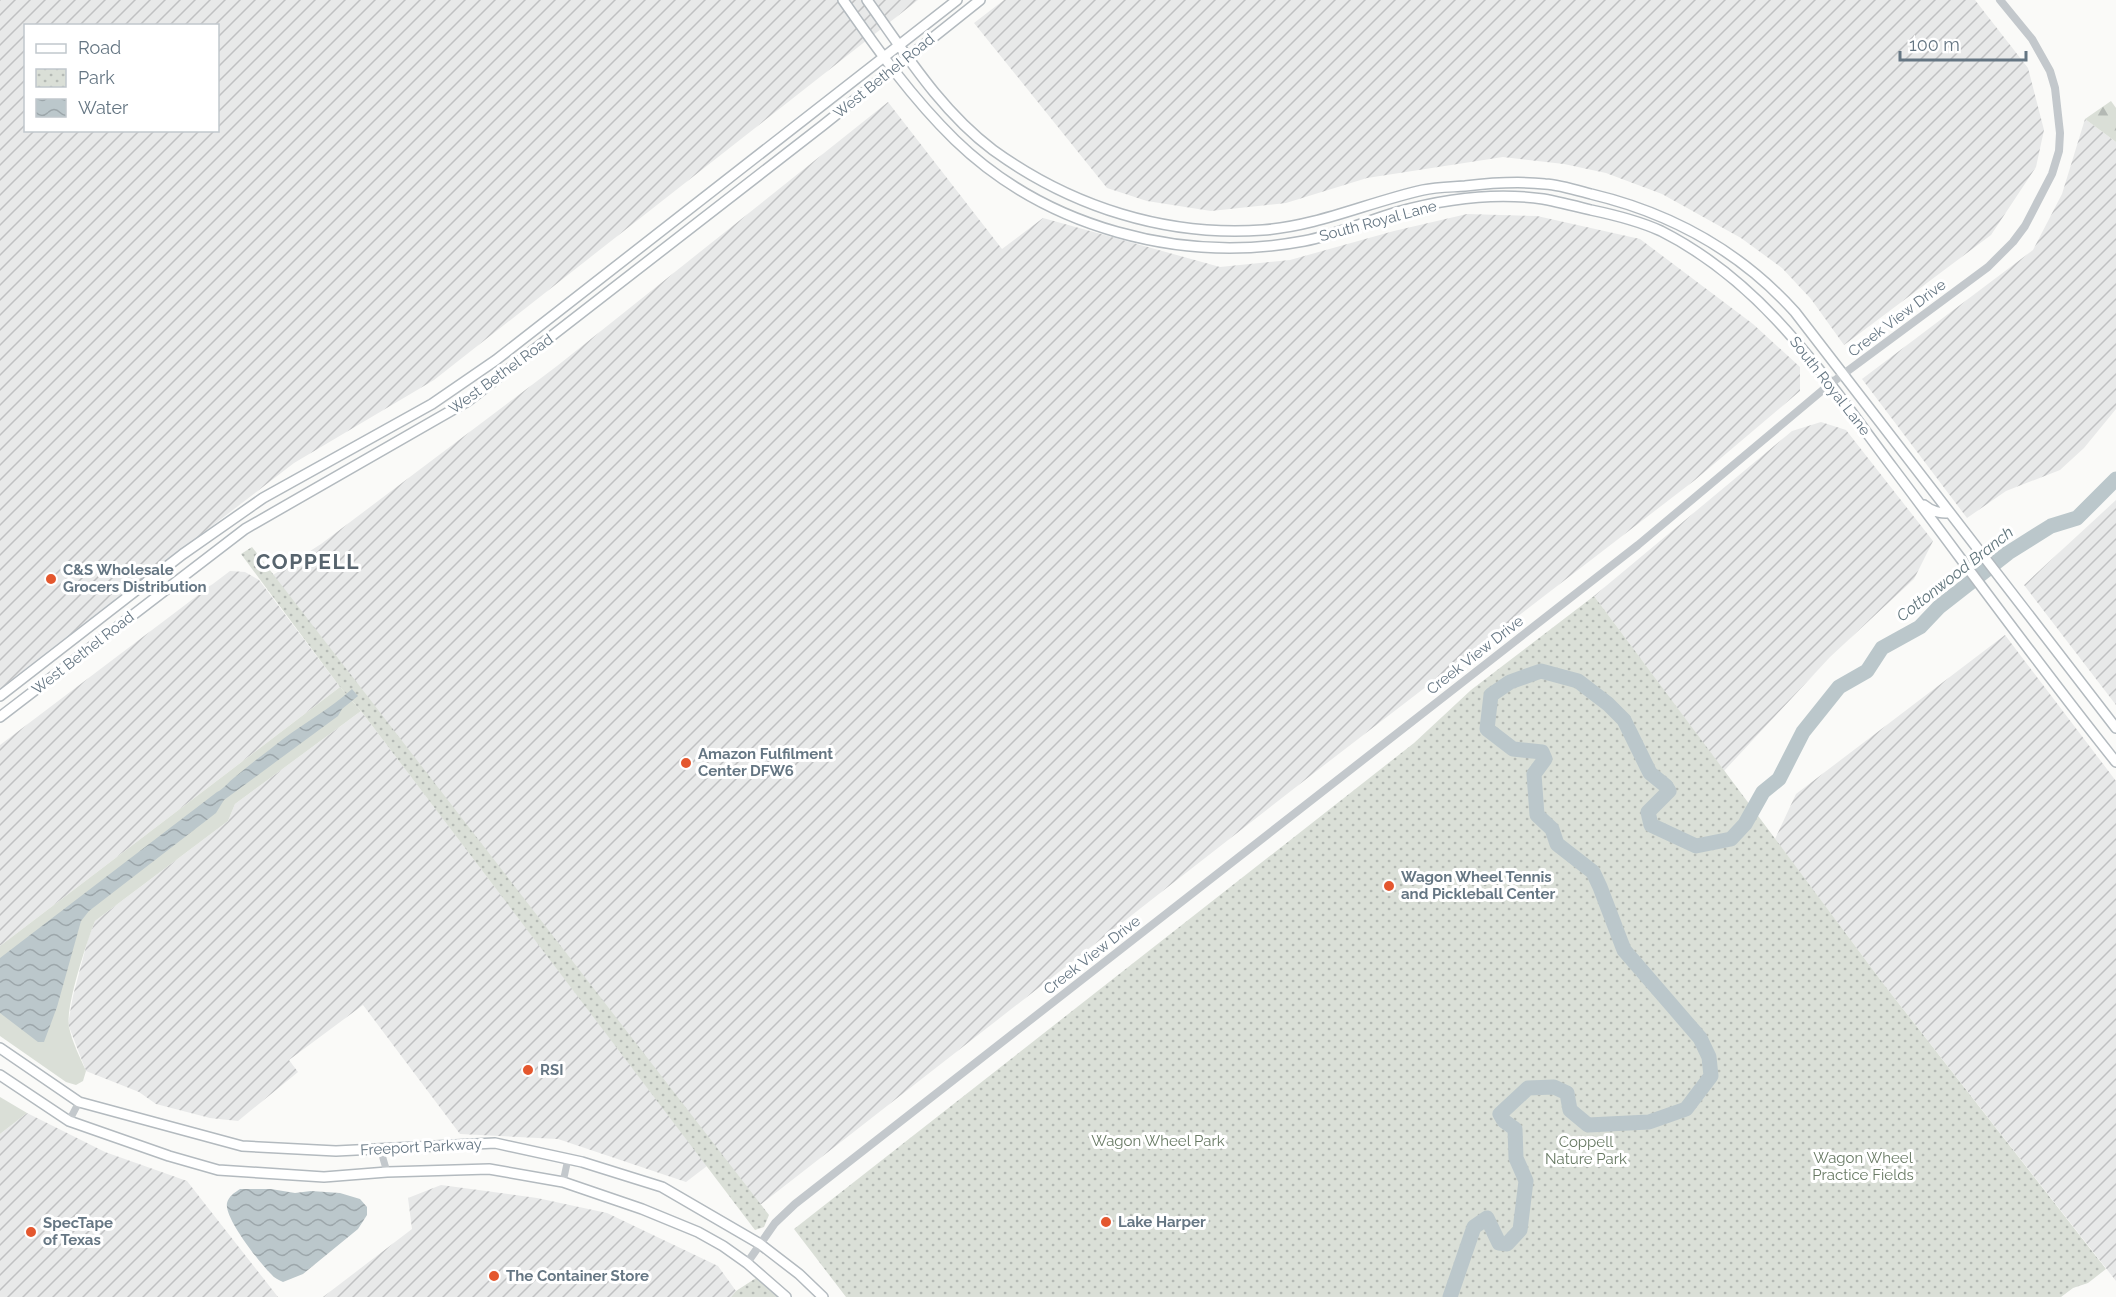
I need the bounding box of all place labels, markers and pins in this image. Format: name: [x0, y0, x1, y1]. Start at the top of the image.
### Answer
place label: C&S Wholesale Grocers Distribution: [63, 561, 207, 596]
marker: C&S Wholesale Grocers Distribution: [44, 572, 58, 586]
place label: Amazon Fulfilment Center DFW6: [698, 745, 833, 780]
marker: Amazon Fulfilment Center DFW6: [679, 756, 693, 770]
place label: Wagon Wheel Tennis and Pickleball Center: [1401, 868, 1555, 903]
marker: Wagon Wheel Tennis and Pickleball Center: [1382, 879, 1396, 893]
place label: RSI: [540, 1061, 563, 1079]
marker: RSI: [521, 1063, 535, 1077]
place label: Lake Harper: [1118, 1213, 1206, 1231]
place label: SpecTape of Texas: [43, 1214, 113, 1249]
marker: Lake Harper: [1099, 1215, 1113, 1229]
marker: SpecTape of Texas: [24, 1225, 38, 1239]
place label: The Container Store: [506, 1267, 649, 1285]
marker: The Container Store: [487, 1269, 501, 1283]

